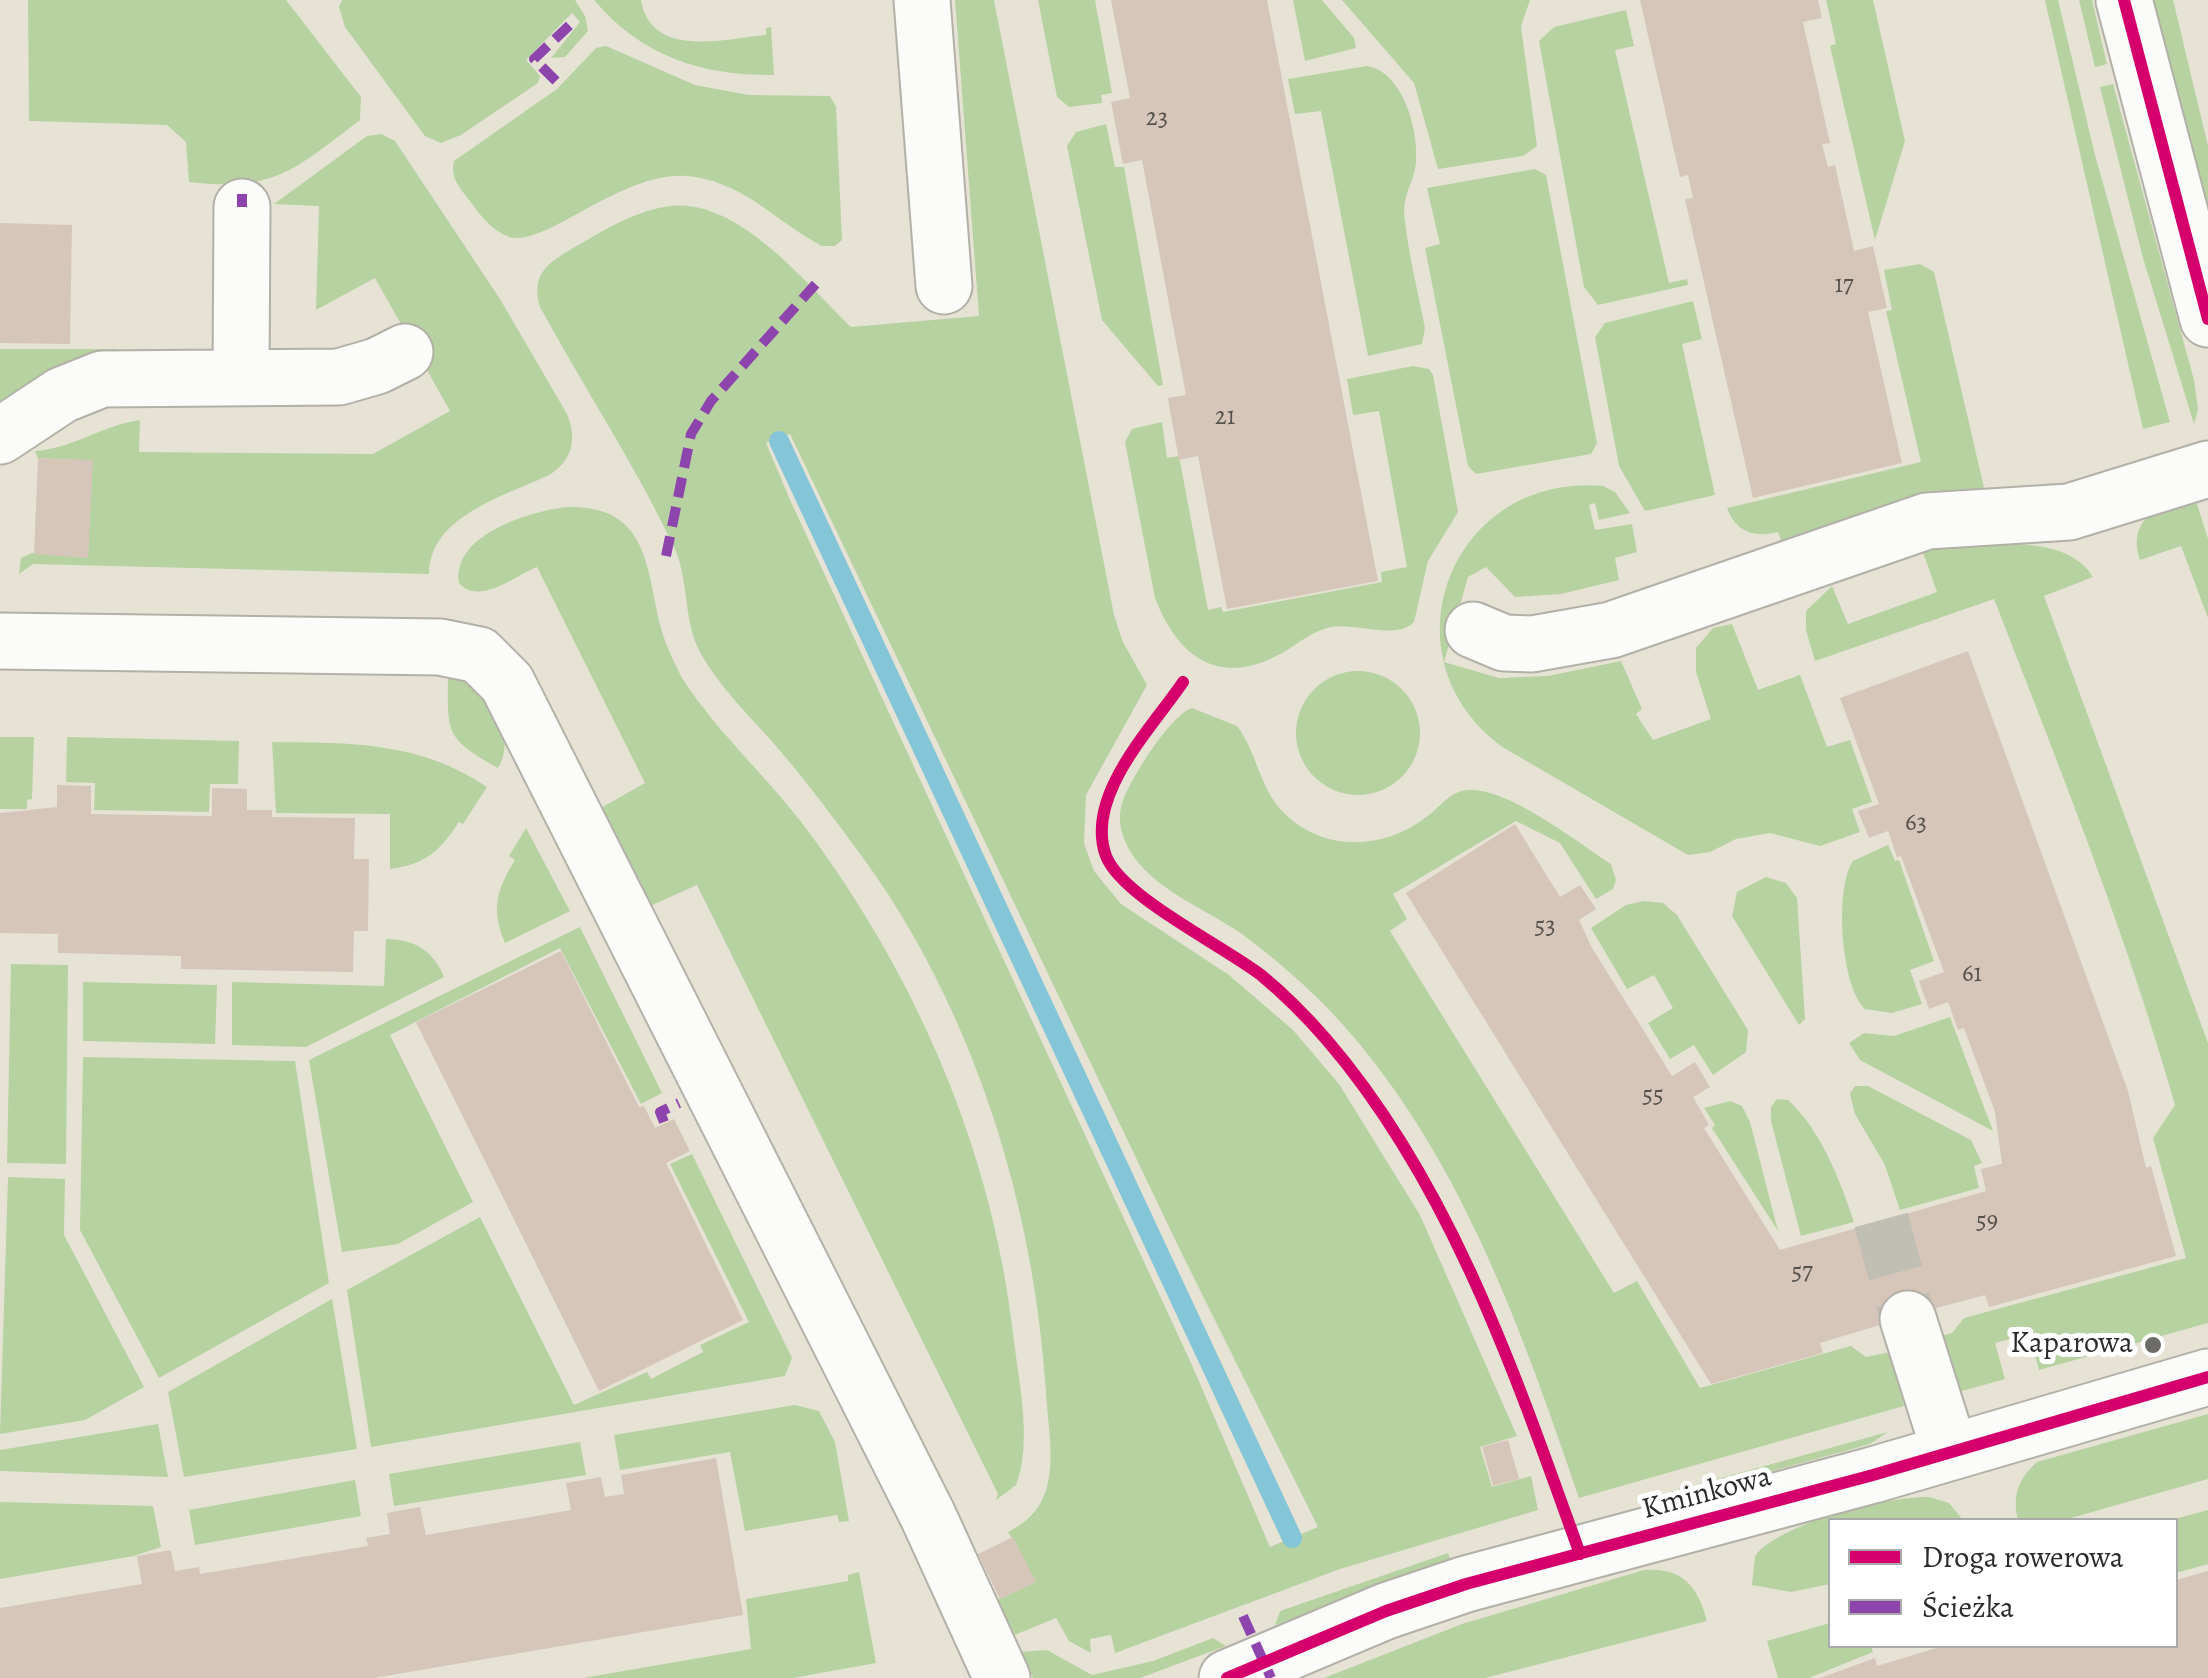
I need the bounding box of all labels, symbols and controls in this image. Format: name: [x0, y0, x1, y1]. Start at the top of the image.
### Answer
house number: 23: [1146, 104, 1168, 134]
house number: 17: [1834, 271, 1854, 301]
house number: 21: [1215, 403, 1235, 433]
house number: 63: [1905, 809, 1927, 839]
house number: 53: [1534, 912, 1556, 942]
house number: 61: [1962, 960, 1982, 990]
house number: 55: [1642, 1081, 1664, 1111]
house number: 59: [1976, 1207, 1998, 1237]
house number: 57: [1791, 1258, 1813, 1288]
place label: Kaparowa: [2010, 1327, 2133, 1363]
marker: Kaparowa: [2142, 1334, 2164, 1356]
street label: Kminkowa: [1639, 1460, 1775, 1528]
legend: [1828, 1518, 2178, 1648]
text: Droga rowerowa: [1922, 1537, 2124, 1577]
text: Ścieżka: [1922, 1587, 2014, 1627]

